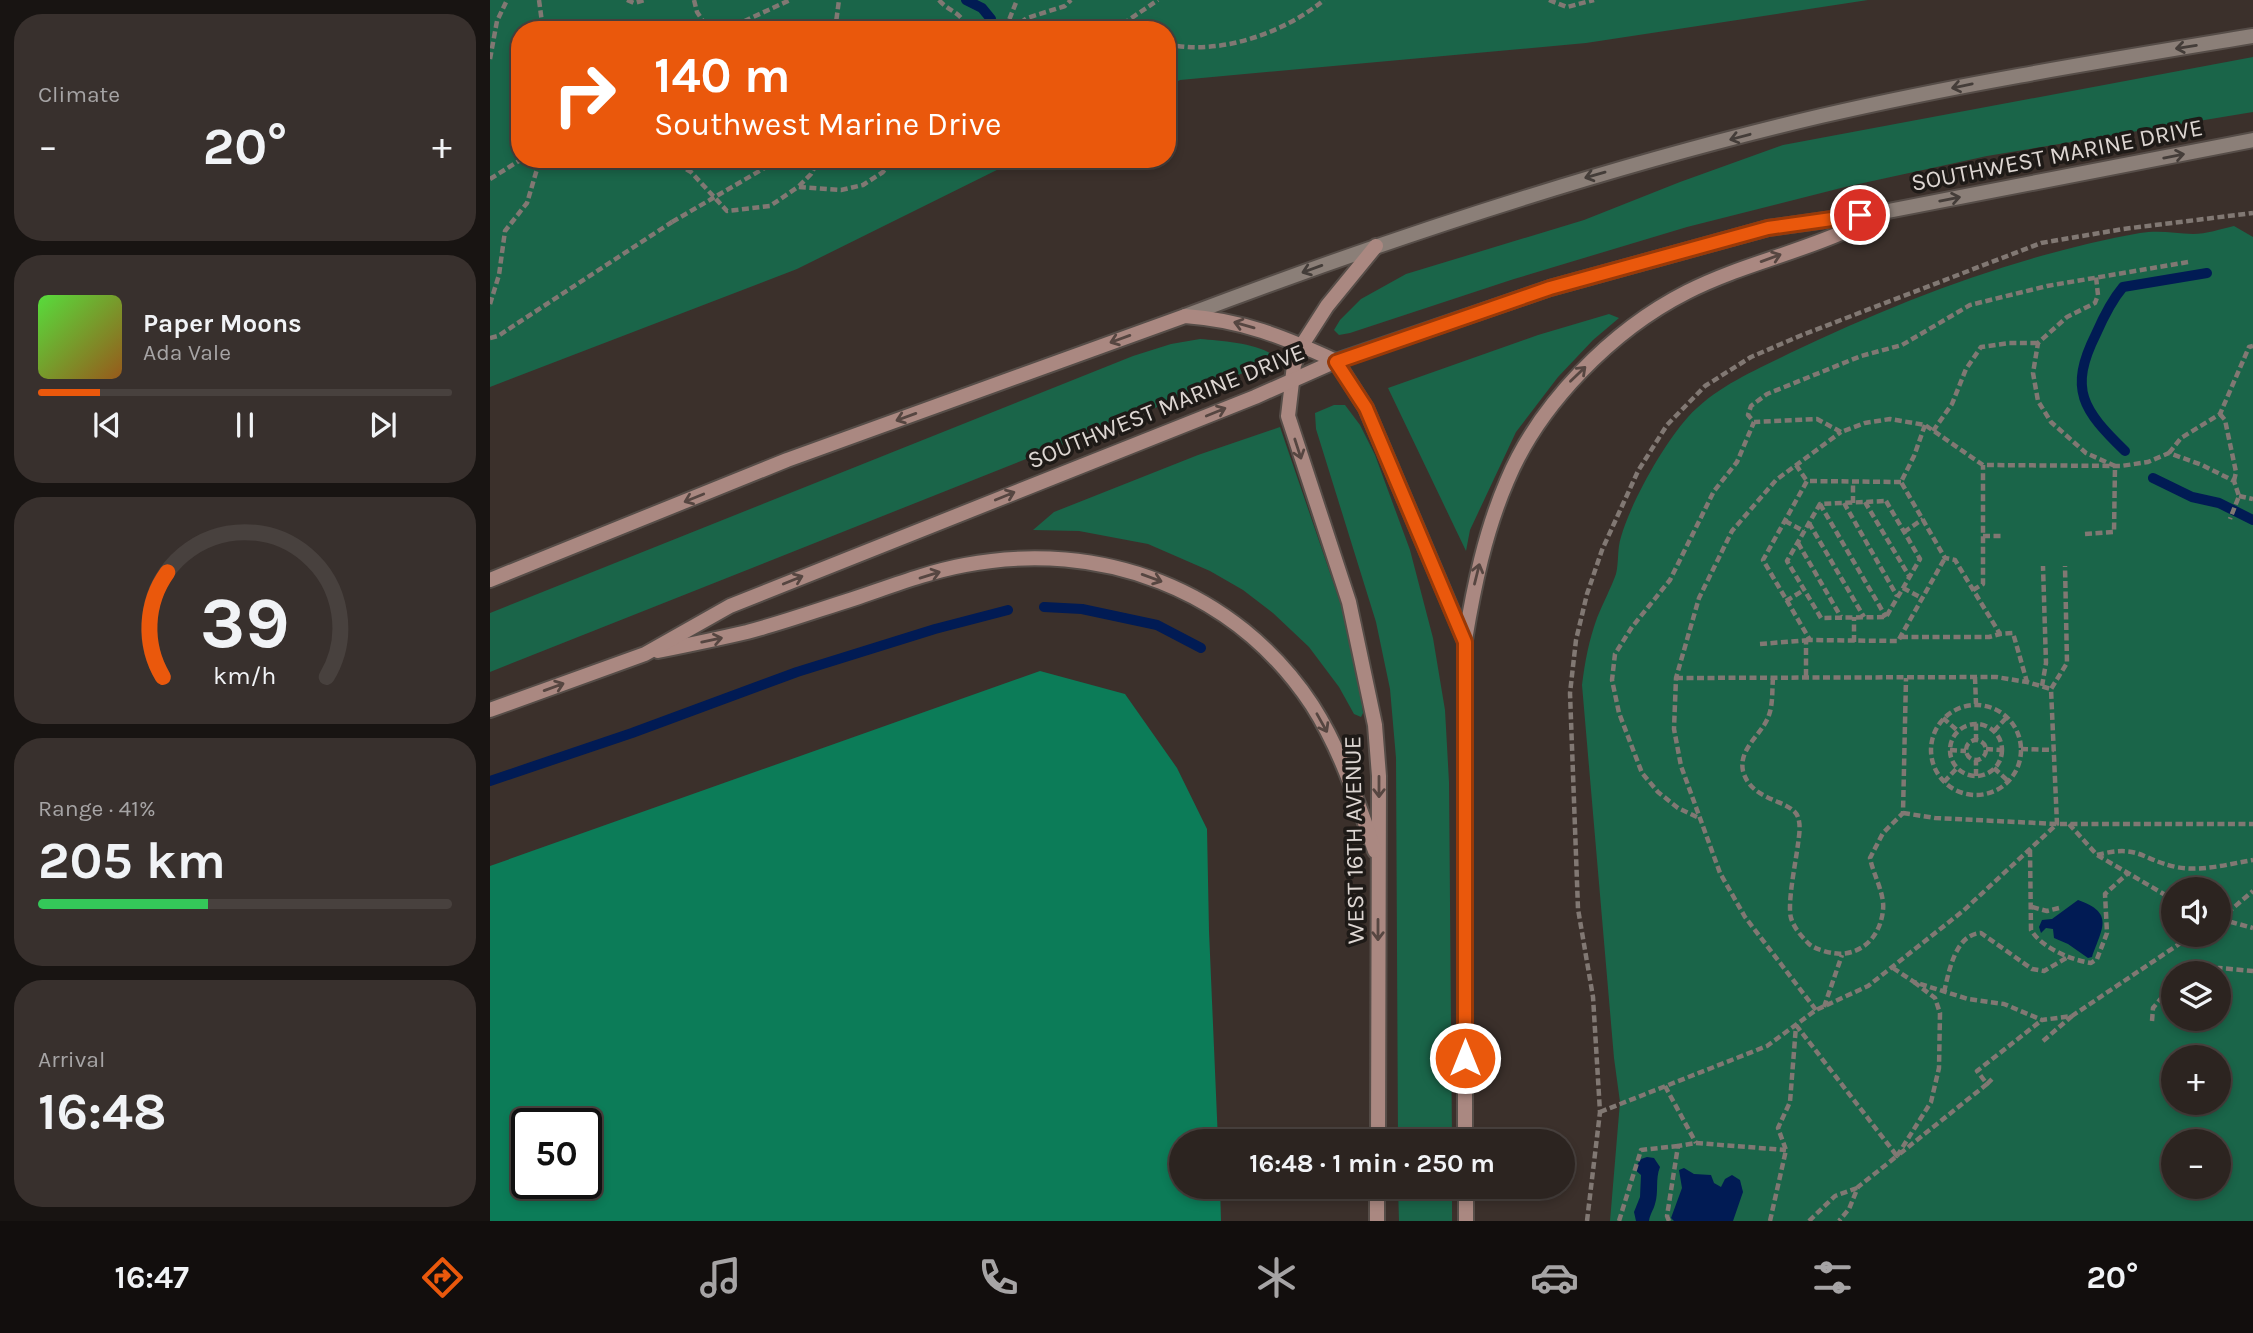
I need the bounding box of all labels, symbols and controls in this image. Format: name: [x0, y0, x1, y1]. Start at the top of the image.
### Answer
one-way arrow: [2175, 41, 2198, 54]
text: 140 m: [654, 47, 791, 104]
icon: right: [539, 49, 630, 140]
one-way arrow: [1951, 80, 1974, 94]
text: Climate: [38, 81, 120, 108]
text: Southwest Marine Drive: [654, 106, 1002, 143]
street label: SOUTHWEST MARINE DRIVE: [1909, 113, 2205, 197]
text: 20°: [203, 116, 287, 177]
text: −: [38, 124, 58, 169]
text: +: [432, 124, 452, 169]
one-way arrow: [1729, 131, 1752, 144]
one-way arrow: [2162, 148, 2185, 162]
one-way arrow: [1585, 170, 1607, 183]
pin: [1830, 185, 1890, 245]
one-way arrow: [1938, 191, 1961, 205]
icon: arrive: [1841, 196, 1879, 234]
one-way arrow: [1760, 251, 1782, 263]
one-way arrow: [1301, 263, 1323, 276]
text: Paper Moons: [143, 308, 302, 339]
one-way arrow: [1234, 318, 1256, 331]
one-way arrow: [1110, 334, 1132, 347]
street label: SOUTHWEST MARINE DRIVE: [1023, 338, 1309, 474]
text: Ada Vale: [143, 339, 231, 366]
one-way arrow: [1570, 365, 1587, 382]
one-way arrow: [1205, 405, 1227, 418]
icon: previous: [88, 406, 126, 444]
icon: pause: [226, 406, 264, 444]
icon: next: [364, 406, 402, 444]
one-way arrow: [896, 412, 918, 424]
one-way arrow: [1293, 437, 1305, 459]
one-way arrow: [993, 489, 1015, 502]
one-way arrow: [683, 492, 705, 505]
one-way arrow: [1471, 564, 1484, 586]
one-way arrow: [918, 568, 940, 580]
one-way arrow: [782, 573, 804, 586]
one-way arrow: [1141, 573, 1163, 586]
text: 39: [200, 580, 290, 665]
one-way arrow: [700, 632, 723, 646]
text: km/h: [213, 660, 277, 689]
one-way arrow: [543, 680, 565, 692]
one-way arrow: [1316, 712, 1329, 733]
street label: WEST 16TH AVENUE: [1338, 736, 1370, 944]
one-way arrow: [1372, 776, 1386, 799]
text: Range · 41%: [38, 795, 156, 822]
text: 205 km: [38, 830, 226, 891]
map controls: [2161, 877, 2231, 1199]
button: sound: [2161, 877, 2231, 947]
one-way arrow: [1371, 919, 1385, 942]
button: layers: [2161, 961, 2231, 1031]
position arrow: [1428, 1021, 1502, 1095]
button: +: [2161, 1045, 2231, 1115]
text: Arrival: [38, 1046, 105, 1073]
text: 16:48: [38, 1081, 167, 1142]
speed limit sign: 50: [511, 1108, 602, 1199]
button: −: [2161, 1129, 2231, 1199]
text: 16:48 · 1 min · 250 m: [1249, 1148, 1495, 1179]
icon: directions: [418, 1253, 467, 1302]
icon: music: [696, 1253, 745, 1302]
icon: phone: [974, 1253, 1023, 1302]
icon: climate: [1252, 1253, 1301, 1302]
icon: car: [1530, 1253, 1579, 1302]
icon: filters: [1808, 1253, 1857, 1302]
text: 16:47: [115, 1259, 189, 1296]
text: 20°: [2086, 1259, 2138, 1296]

